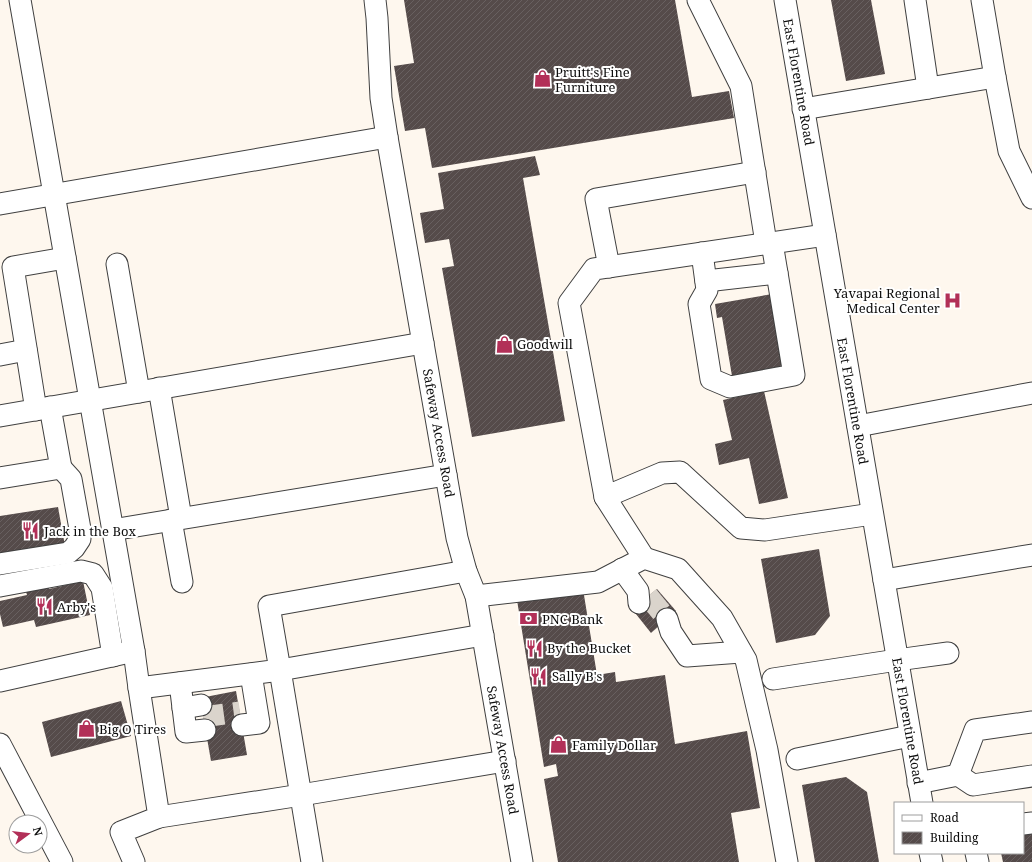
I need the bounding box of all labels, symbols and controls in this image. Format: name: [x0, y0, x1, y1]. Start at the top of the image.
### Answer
street label: East Florentine Road: [779, 17, 819, 147]
place label: Pruitt's Fine Furniture: [555, 63, 630, 96]
shop icon: Pruitt's Fine Furniture: [532, 69, 552, 89]
place label: Yavapai Regional Medical Center: [833, 284, 940, 317]
hospital icon: Yavapai Regional Medical Center: [943, 290, 963, 310]
shop icon: Goodwill: [494, 334, 514, 354]
place label: Goodwill: [517, 335, 573, 353]
street label: East Florentine Road: [833, 336, 873, 466]
street label: Safeway Access Road: [419, 367, 459, 499]
restaurant icon: Jack in the Box: [21, 521, 41, 541]
place label: Jack in the Box: [43, 522, 136, 540]
restaurant icon: Arby's: [34, 597, 54, 617]
place label: Arby's: [57, 598, 96, 616]
bank icon: PNC Bank: [519, 609, 539, 629]
place label: PNC Bank: [542, 610, 603, 628]
restaurant icon: By the Bucket: [524, 638, 544, 658]
place label: By the Bucket: [547, 639, 632, 657]
street label: East Florentine Road: [888, 656, 928, 786]
restaurant icon: Sally B's: [529, 666, 549, 686]
place label: Sally B's: [552, 667, 603, 685]
street label: Safeway Access Road: [483, 684, 523, 816]
shop icon: Big O Tires: [76, 719, 96, 739]
place label: Big O Tires: [99, 720, 166, 738]
shop icon: Family Dollar: [549, 735, 569, 755]
place label: Family Dollar: [572, 736, 656, 754]
legend: [894, 802, 1024, 854]
text: Road: [930, 809, 960, 826]
north arrow: [8, 814, 48, 854]
text: N: [30, 825, 47, 838]
text: Building: [930, 829, 979, 846]

